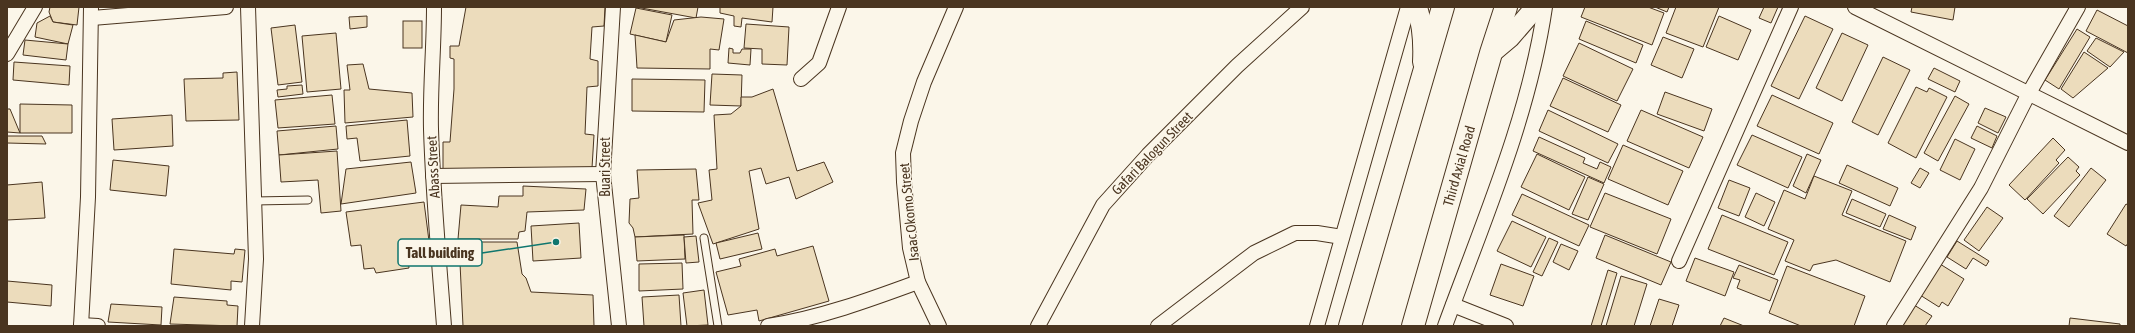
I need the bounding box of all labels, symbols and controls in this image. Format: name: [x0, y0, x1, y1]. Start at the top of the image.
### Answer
street label: Gafari Balogun Street: [1108, 108, 1196, 198]
street label: Third Axial Road: [1440, 124, 1478, 208]
street label: Abass Street: [423, 135, 443, 199]
street label: Buari Street: [597, 137, 613, 197]
street label: Isaac Okomo Street: [896, 162, 922, 262]
callout: Tall building: [398, 239, 482, 266]
text: Tall building: [406, 244, 475, 261]

